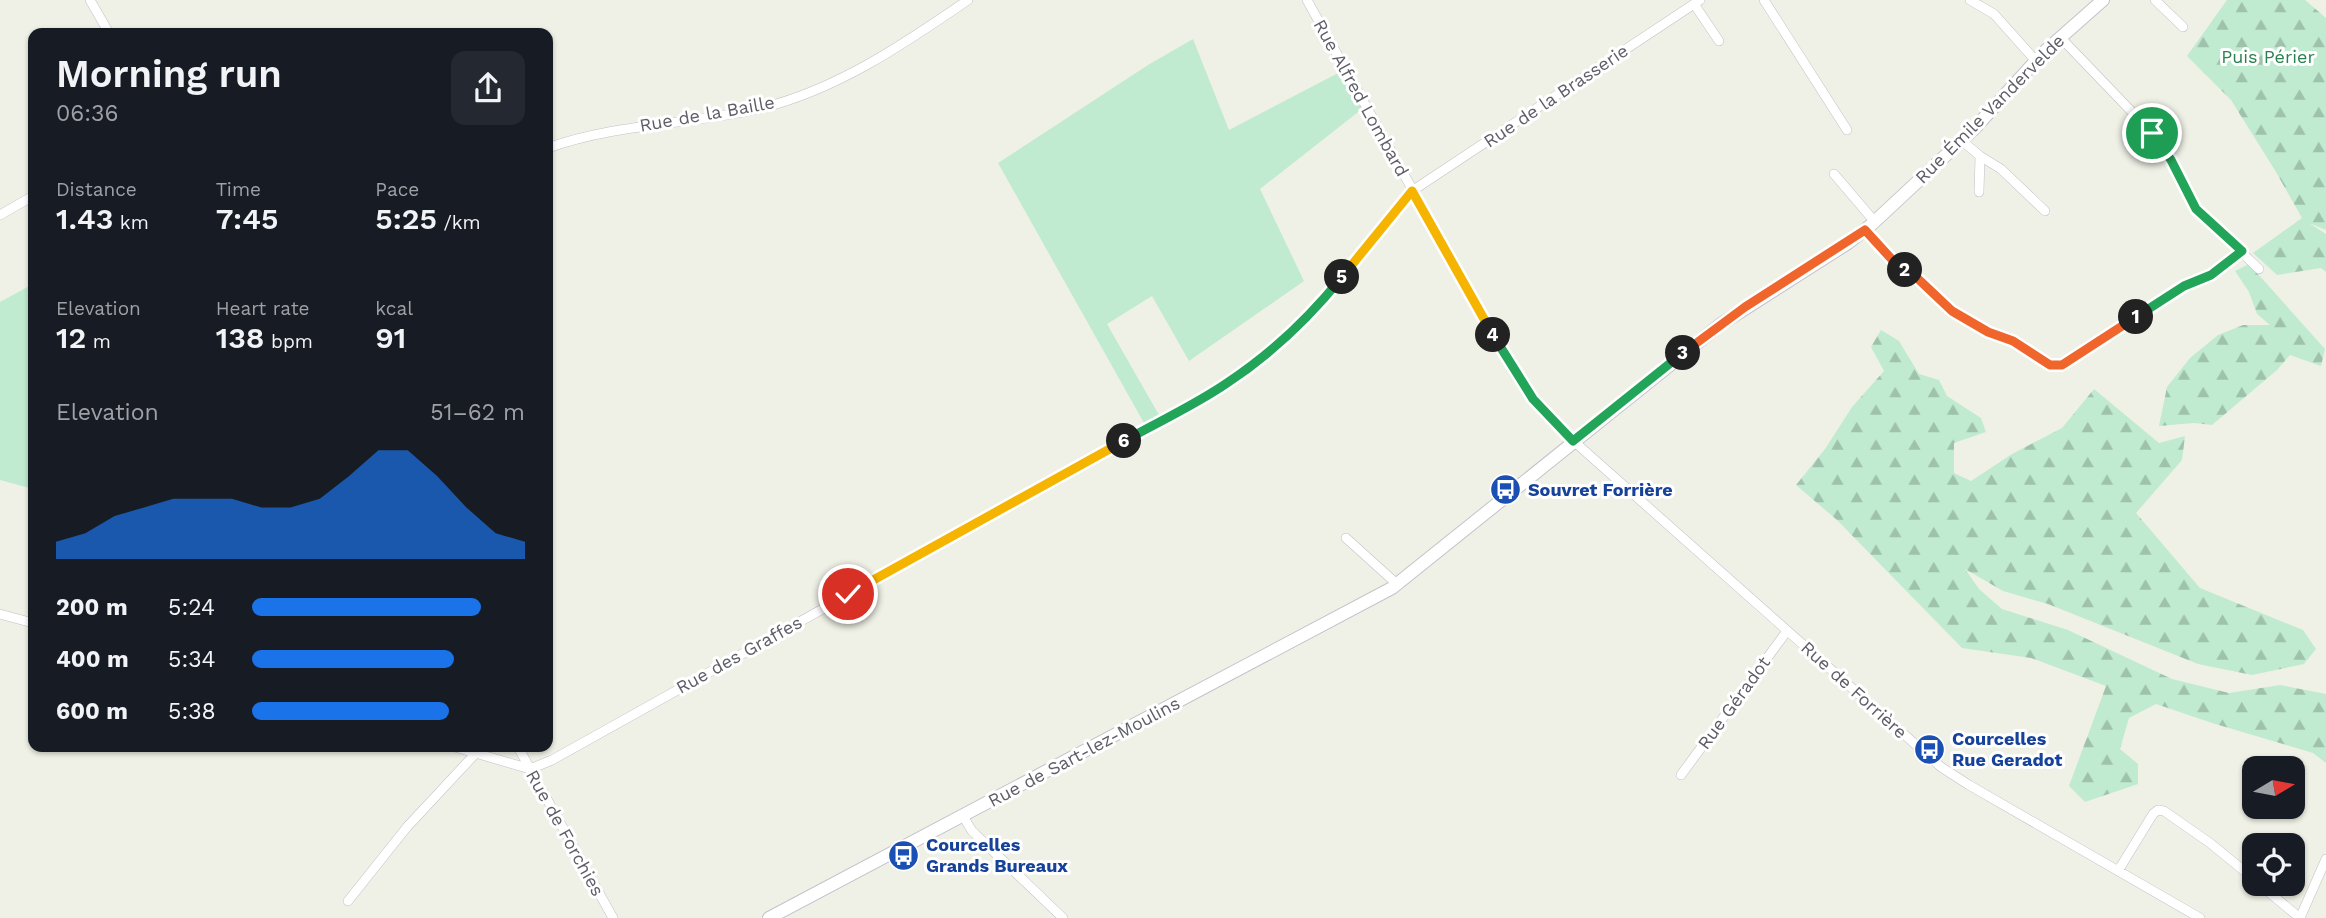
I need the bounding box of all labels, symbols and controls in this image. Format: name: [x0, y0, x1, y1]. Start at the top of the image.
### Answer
street label: Rue Alfred Lombard: [1310, 16, 1413, 180]
street label: Rue Émile Vandervelde: [1911, 30, 2069, 188]
street label: Rue de la Brasserie: [1480, 39, 1632, 152]
park label: Puis Périer: [2221, 46, 2315, 67]
button: share: [451, 51, 525, 125]
text: Morning run: [56, 52, 282, 96]
street label: Rue de la Baille: [638, 91, 776, 136]
text: 06:36: [56, 100, 119, 127]
pin: [2122, 103, 2182, 163]
icon: arrive: [2133, 114, 2171, 152]
text: Distance: [56, 178, 137, 201]
text: Time: [216, 178, 261, 201]
text: Pace: [375, 178, 419, 201]
text: 1.43: [56, 201, 113, 236]
text: 7:45: [216, 201, 279, 236]
text: 5:25: [375, 201, 437, 236]
text: km: [113, 211, 149, 234]
text: /km: [437, 211, 481, 234]
pin: 2: [1888, 252, 1923, 288]
text: 2: [1899, 258, 1910, 281]
pin: 5: [1324, 260, 1360, 294]
text: 5: [1336, 265, 1347, 288]
text: Elevation: [56, 297, 141, 320]
text: Heart rate: [216, 297, 310, 320]
text: kcal: [375, 297, 413, 320]
pin: 1: [2118, 300, 2154, 334]
text: 1: [2131, 305, 2140, 328]
pin: 4: [1476, 318, 1510, 352]
text: 12: [56, 320, 86, 355]
text: 138: [216, 320, 265, 355]
text: 91: [375, 320, 406, 355]
text: 4: [1486, 323, 1499, 346]
text: m: [86, 330, 111, 353]
text: bpm: [265, 330, 313, 353]
pin: 3: [1666, 336, 1700, 370]
text: 3: [1677, 341, 1688, 364]
text: Elevation: [56, 399, 159, 426]
text: 51–62 m: [430, 399, 525, 426]
pin: 6: [1106, 424, 1142, 458]
text: 6: [1118, 429, 1129, 452]
bus stop icon: Souvret Forrière: [1488, 473, 1522, 507]
place label: Souvret Forrière: [1528, 479, 1673, 500]
pin: [818, 564, 878, 624]
icon: check: [829, 575, 867, 613]
text: 200 m: [56, 594, 128, 621]
text: 5:24: [168, 594, 215, 621]
street label: Rue des Graffes: [672, 611, 805, 698]
street label: Rue de Forrière: [1797, 637, 1912, 743]
text: 400 m: [56, 646, 129, 673]
text: 5:34: [168, 646, 216, 673]
street label: Rue Géradot: [1693, 652, 1775, 753]
street label: Rue de Sart-lez-Moulins: [984, 692, 1183, 811]
text: 600 m: [56, 698, 128, 725]
text: 5:38: [168, 698, 216, 725]
place label: Courcelles Rue Geradot: [1952, 728, 2062, 770]
bus stop icon: Courcelles Rue Geradot: [1912, 732, 1946, 766]
north arrow: [2242, 756, 2305, 819]
map controls: [2242, 756, 2305, 896]
street label: Rue de Forchies: [522, 766, 609, 899]
button: locate: [2242, 833, 2305, 896]
place label: Courcelles Grands Bureaux: [926, 834, 1068, 876]
bus stop icon: Courcelles Grands Bureaux: [886, 838, 920, 872]

